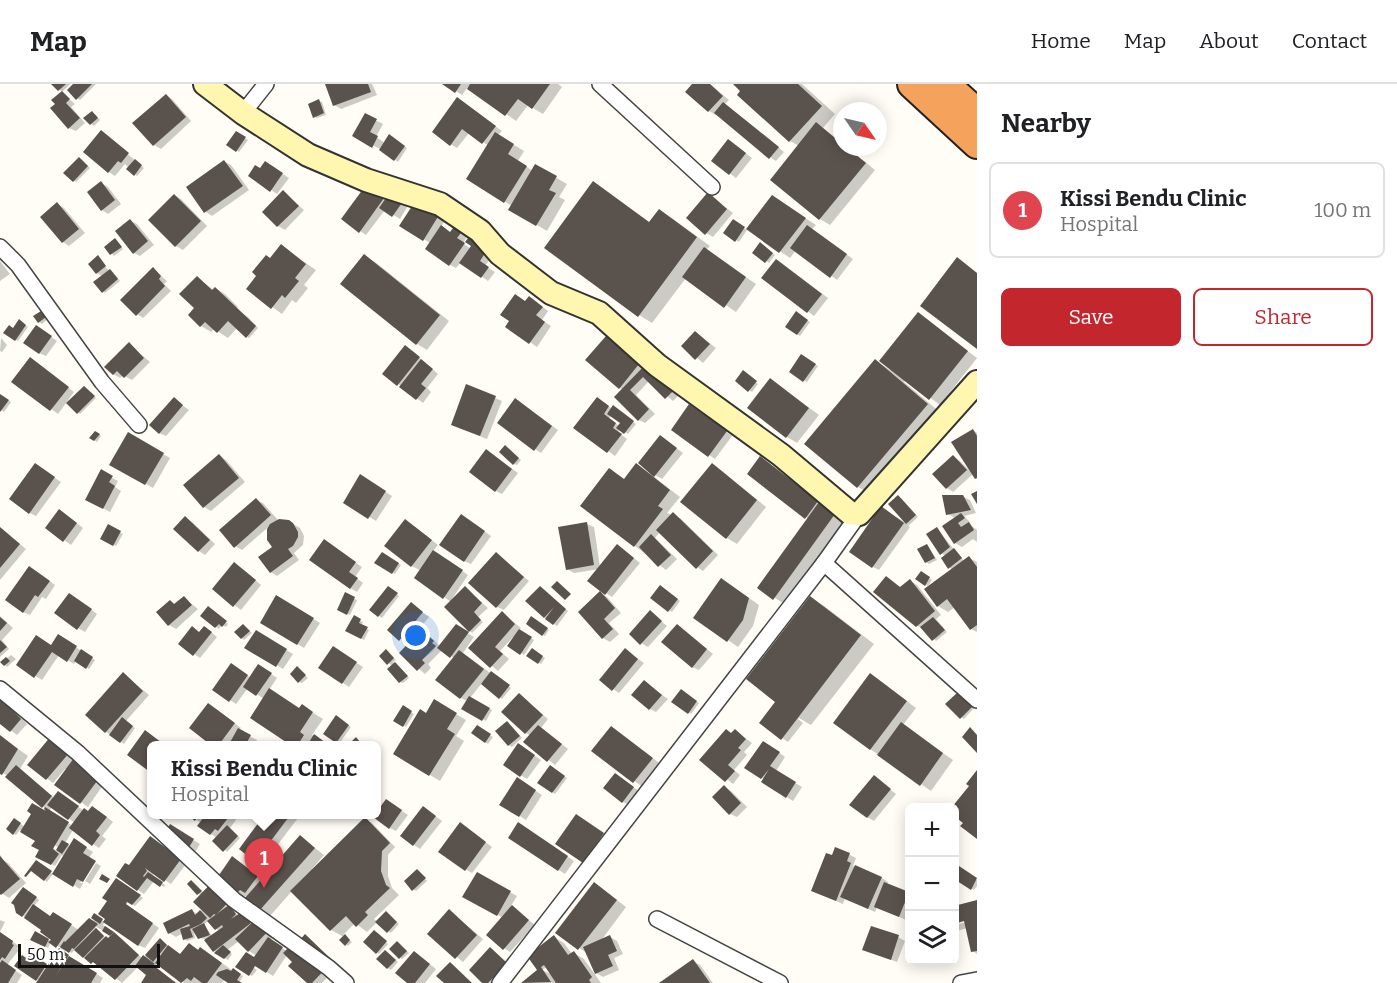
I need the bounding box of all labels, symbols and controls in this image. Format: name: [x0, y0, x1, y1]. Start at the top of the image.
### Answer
text: Map: [30, 25, 87, 58]
text: Home: [1031, 28, 1091, 54]
text: Map: [1124, 28, 1166, 54]
text: About: [1199, 28, 1259, 54]
text: Contact: [1292, 28, 1367, 54]
north arrow: [833, 102, 887, 156]
text: Nearby: [1001, 108, 1091, 139]
text: Kissi Bendu Clinic: [1060, 185, 1247, 212]
text: 1: [1018, 198, 1027, 222]
text: 100 m: [1314, 198, 1371, 222]
text: Hospital: [1060, 212, 1138, 236]
button: Save: [1001, 288, 1181, 346]
button: Share: [1193, 288, 1373, 346]
your location: [401, 621, 430, 650]
popup: [147, 741, 381, 819]
text: Kissi Bendu Clinic: [171, 755, 357, 782]
text: Hospital: [171, 782, 249, 806]
map controls: [905, 803, 959, 965]
button: +: [905, 803, 959, 857]
pin: 1: [244, 838, 284, 888]
button: −: [905, 857, 959, 911]
button: layers: [905, 911, 959, 965]
scale bar: [18, 941, 160, 968]
text: 50 m: [27, 945, 64, 964]

